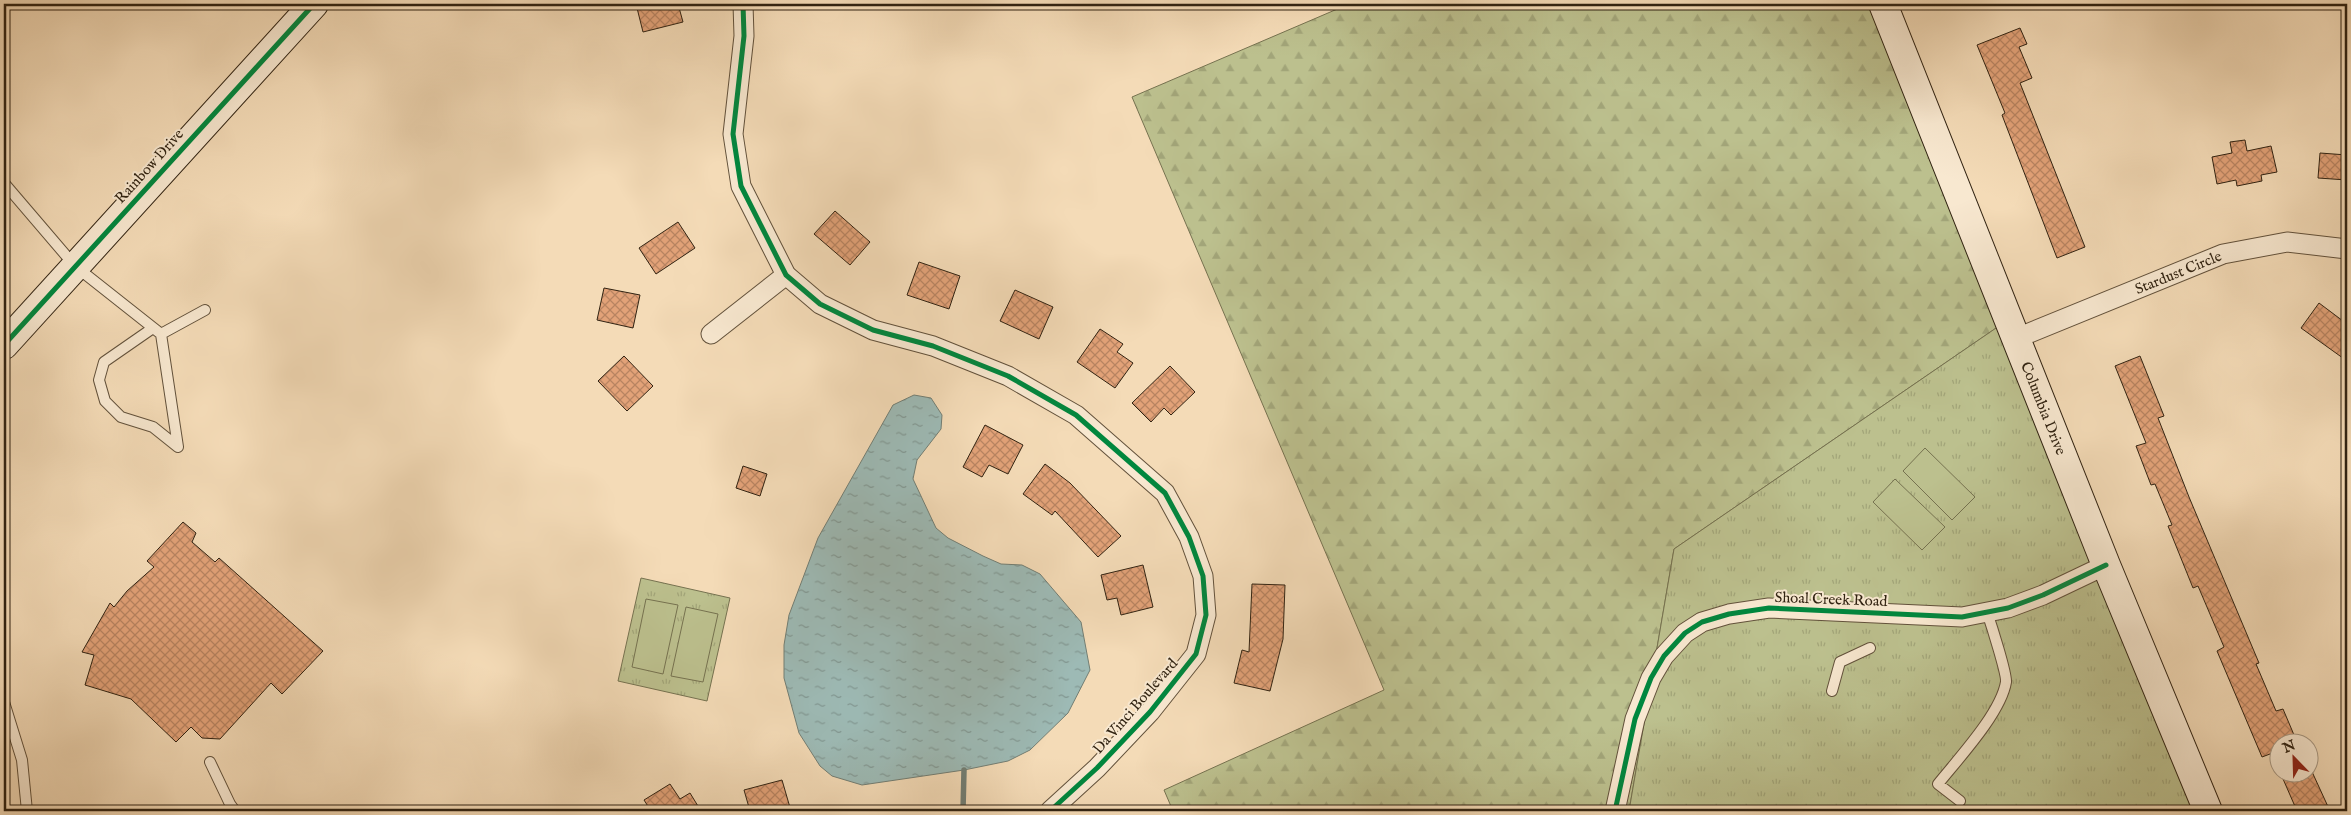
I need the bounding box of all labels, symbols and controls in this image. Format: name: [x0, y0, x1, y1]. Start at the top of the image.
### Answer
street label: Rainbow Drive: [111, 125, 188, 208]
street label: Stardust Circle: [2132, 247, 2225, 299]
street label: Columbia Drive: [2016, 359, 2070, 458]
street label: Shoal Creek Road: [1774, 588, 1889, 611]
street label: Da Vinci Boulevard: [1089, 654, 1183, 758]
north arrow: [2268, 732, 2318, 782]
text: N: [2279, 736, 2298, 758]

